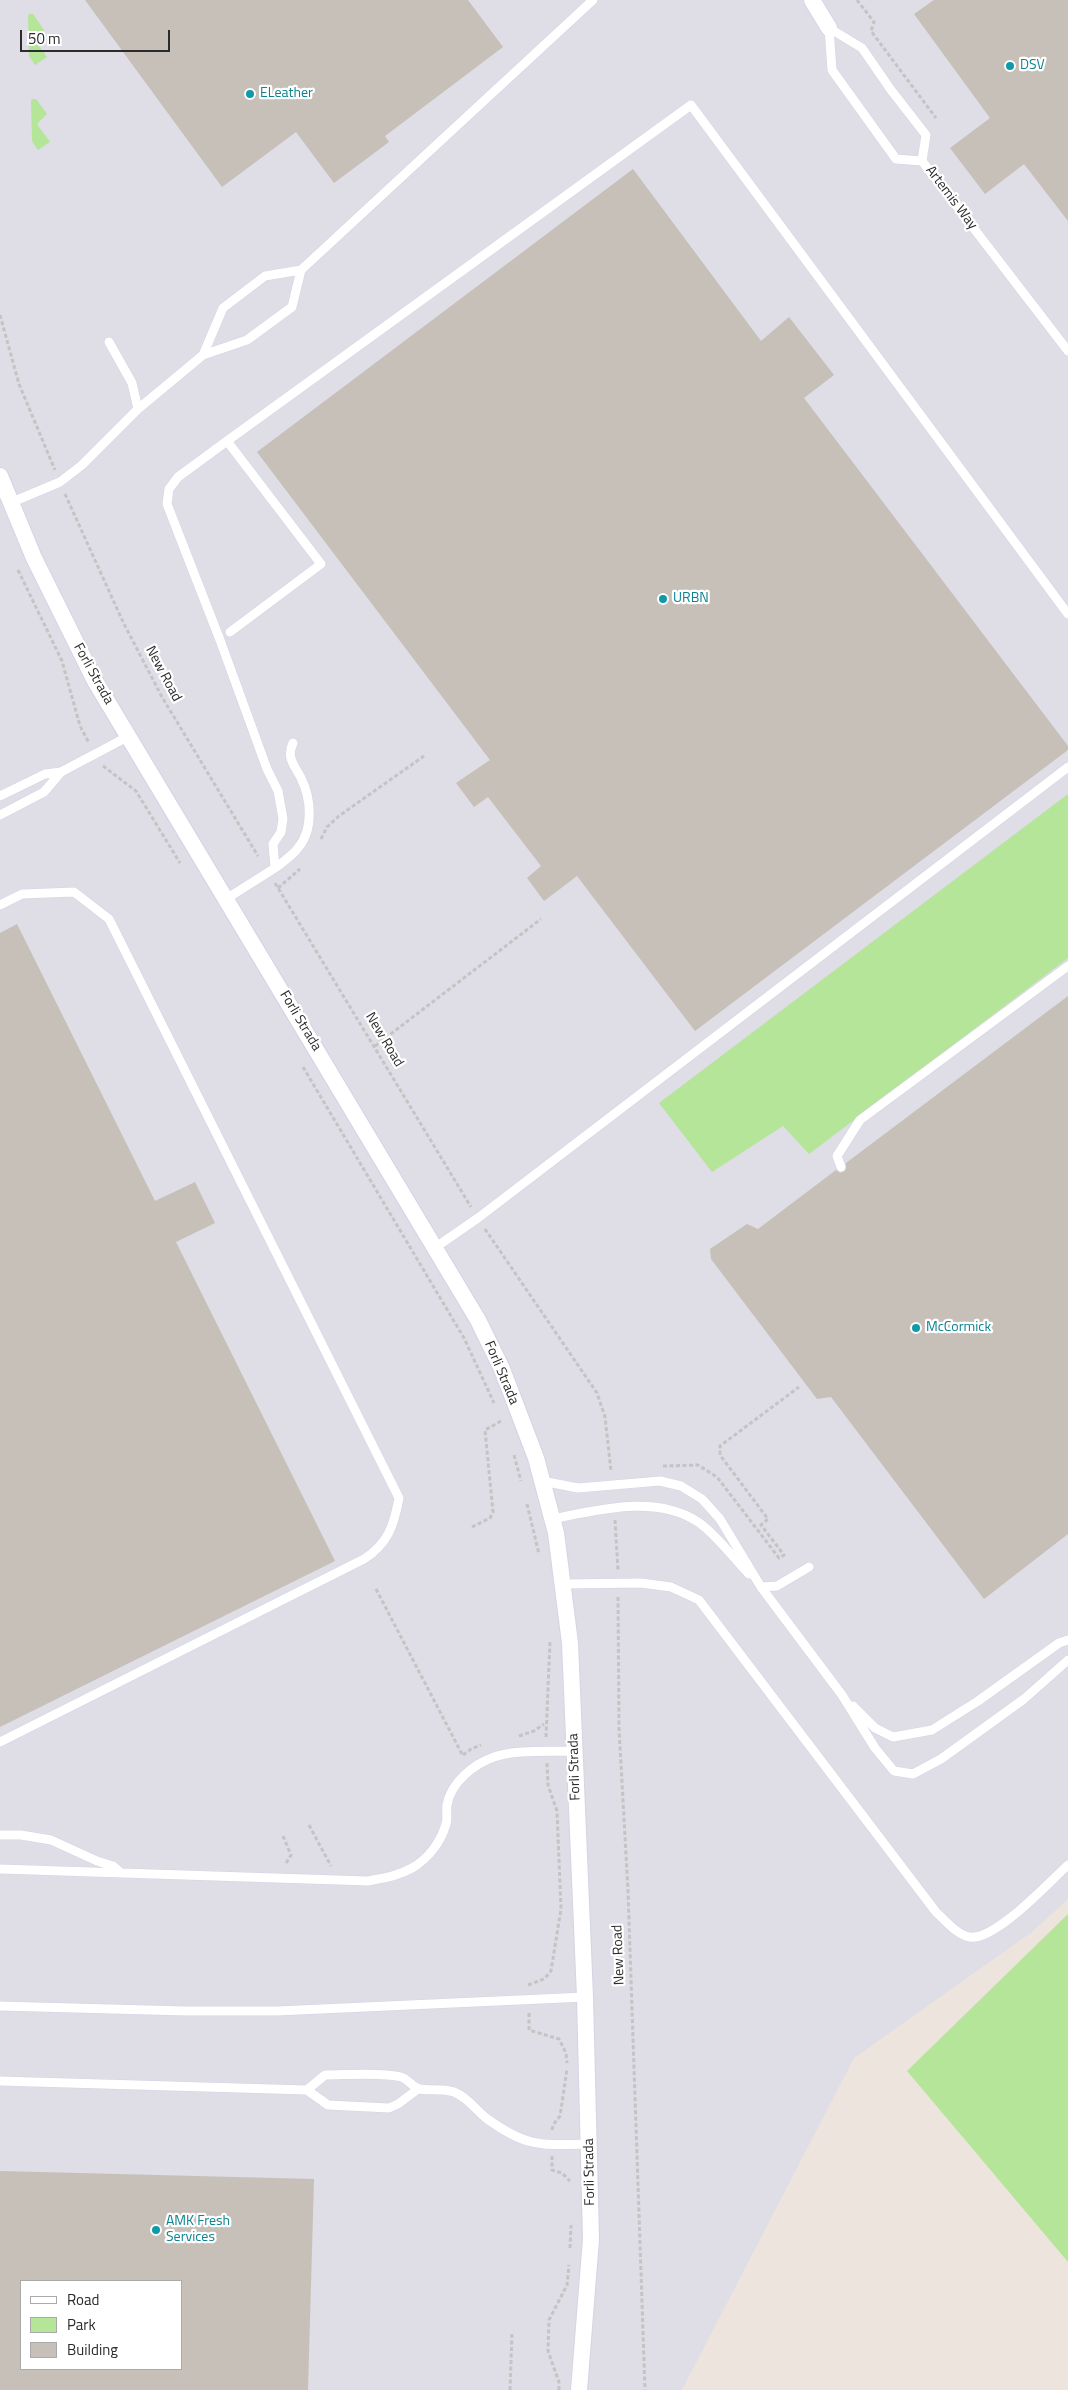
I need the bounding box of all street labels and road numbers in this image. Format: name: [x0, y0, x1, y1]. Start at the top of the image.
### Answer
street label: Artemis Way: [922, 163, 980, 233]
street label: Forli Strada: [69, 640, 117, 708]
street label: New Road: [141, 643, 185, 705]
street label: Forli Strada: [275, 988, 325, 1054]
street label: New Road: [361, 1010, 407, 1070]
street label: Forli Strada: [480, 1339, 522, 1407]
street label: Forli Strada: [565, 1733, 585, 1801]
street label: New Road: [610, 1924, 628, 1986]
street label: Forli Strada: [581, 2138, 599, 2206]

